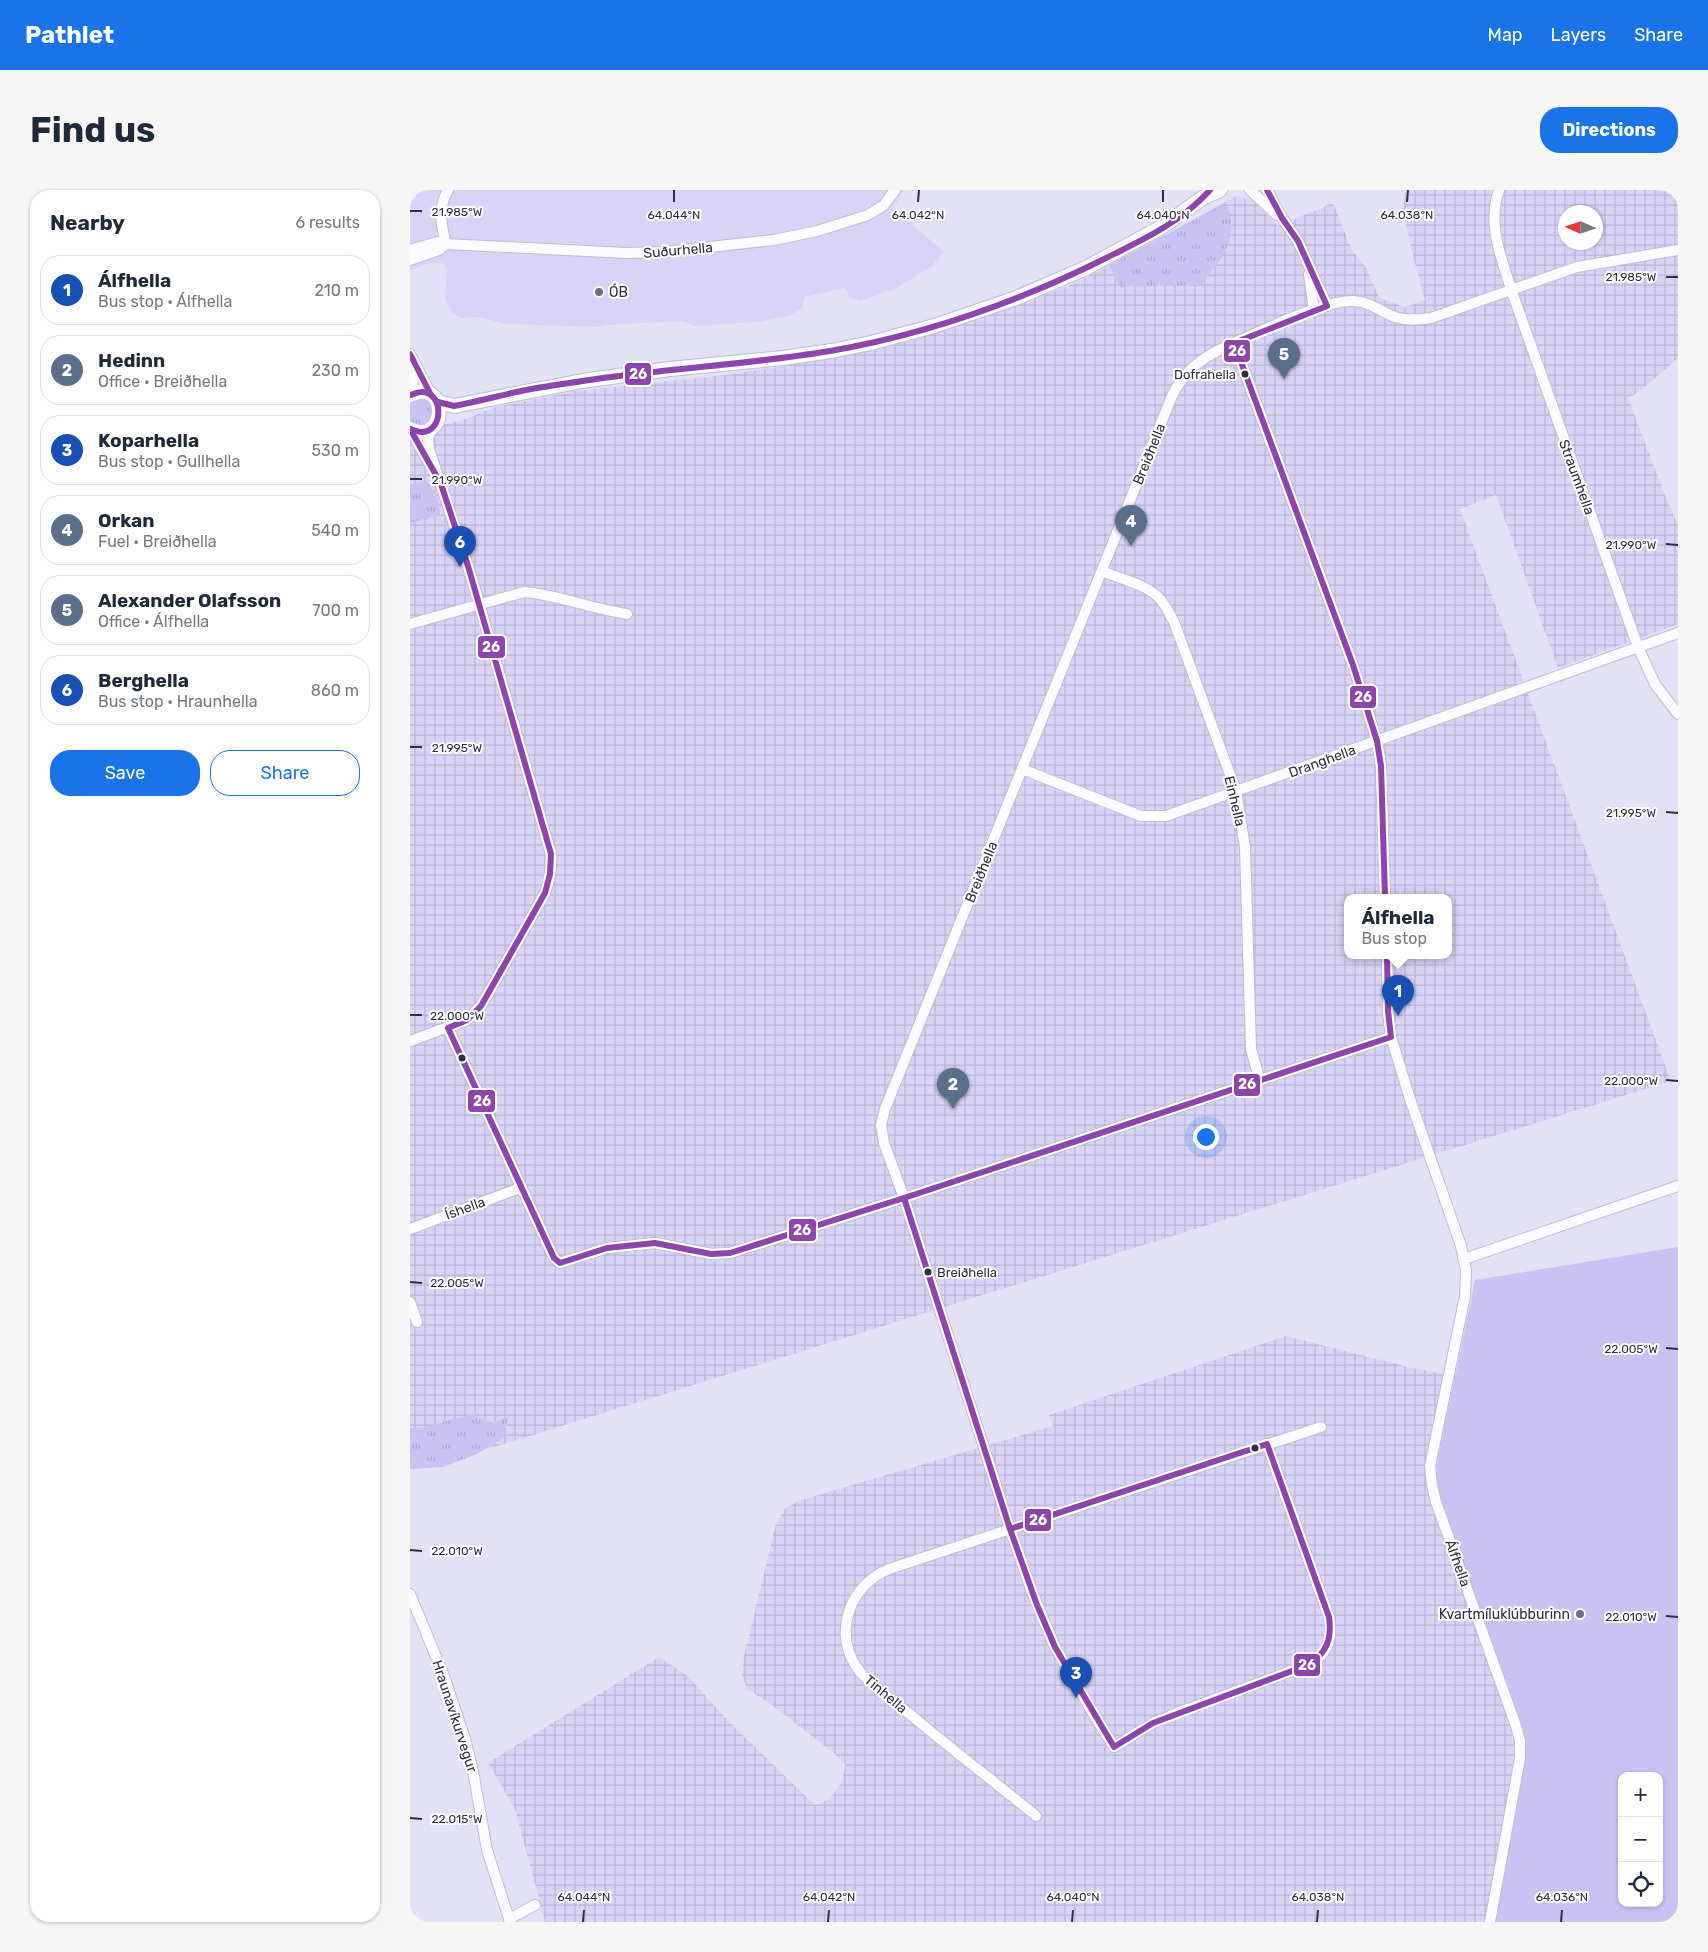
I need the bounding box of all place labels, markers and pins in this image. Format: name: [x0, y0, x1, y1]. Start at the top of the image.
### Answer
place label: ÓB: [609, 283, 628, 301]
marker: ÓB: [593, 286, 605, 298]
pin: 5: [1268, 338, 1300, 379]
place label: Dofrahella: [1174, 367, 1236, 382]
marker: Dofrahella: [1240, 369, 1250, 379]
pin: 4: [1115, 505, 1147, 546]
pin: 6: [444, 526, 476, 567]
pin: 1: [1382, 975, 1414, 1016]
unlabelled marker: [457, 1053, 467, 1063]
pin: 2: [937, 1068, 969, 1109]
place label: Breiðhella: [937, 1265, 997, 1280]
marker: Breiðhella: [923, 1267, 933, 1277]
unlabelled marker: [1250, 1443, 1260, 1453]
place label: Kvartmíluklúbburinn: [1439, 1606, 1570, 1623]
marker: Kvartmíluklúbburinn: [1574, 1608, 1586, 1620]
pin: 3: [1060, 1657, 1092, 1698]

